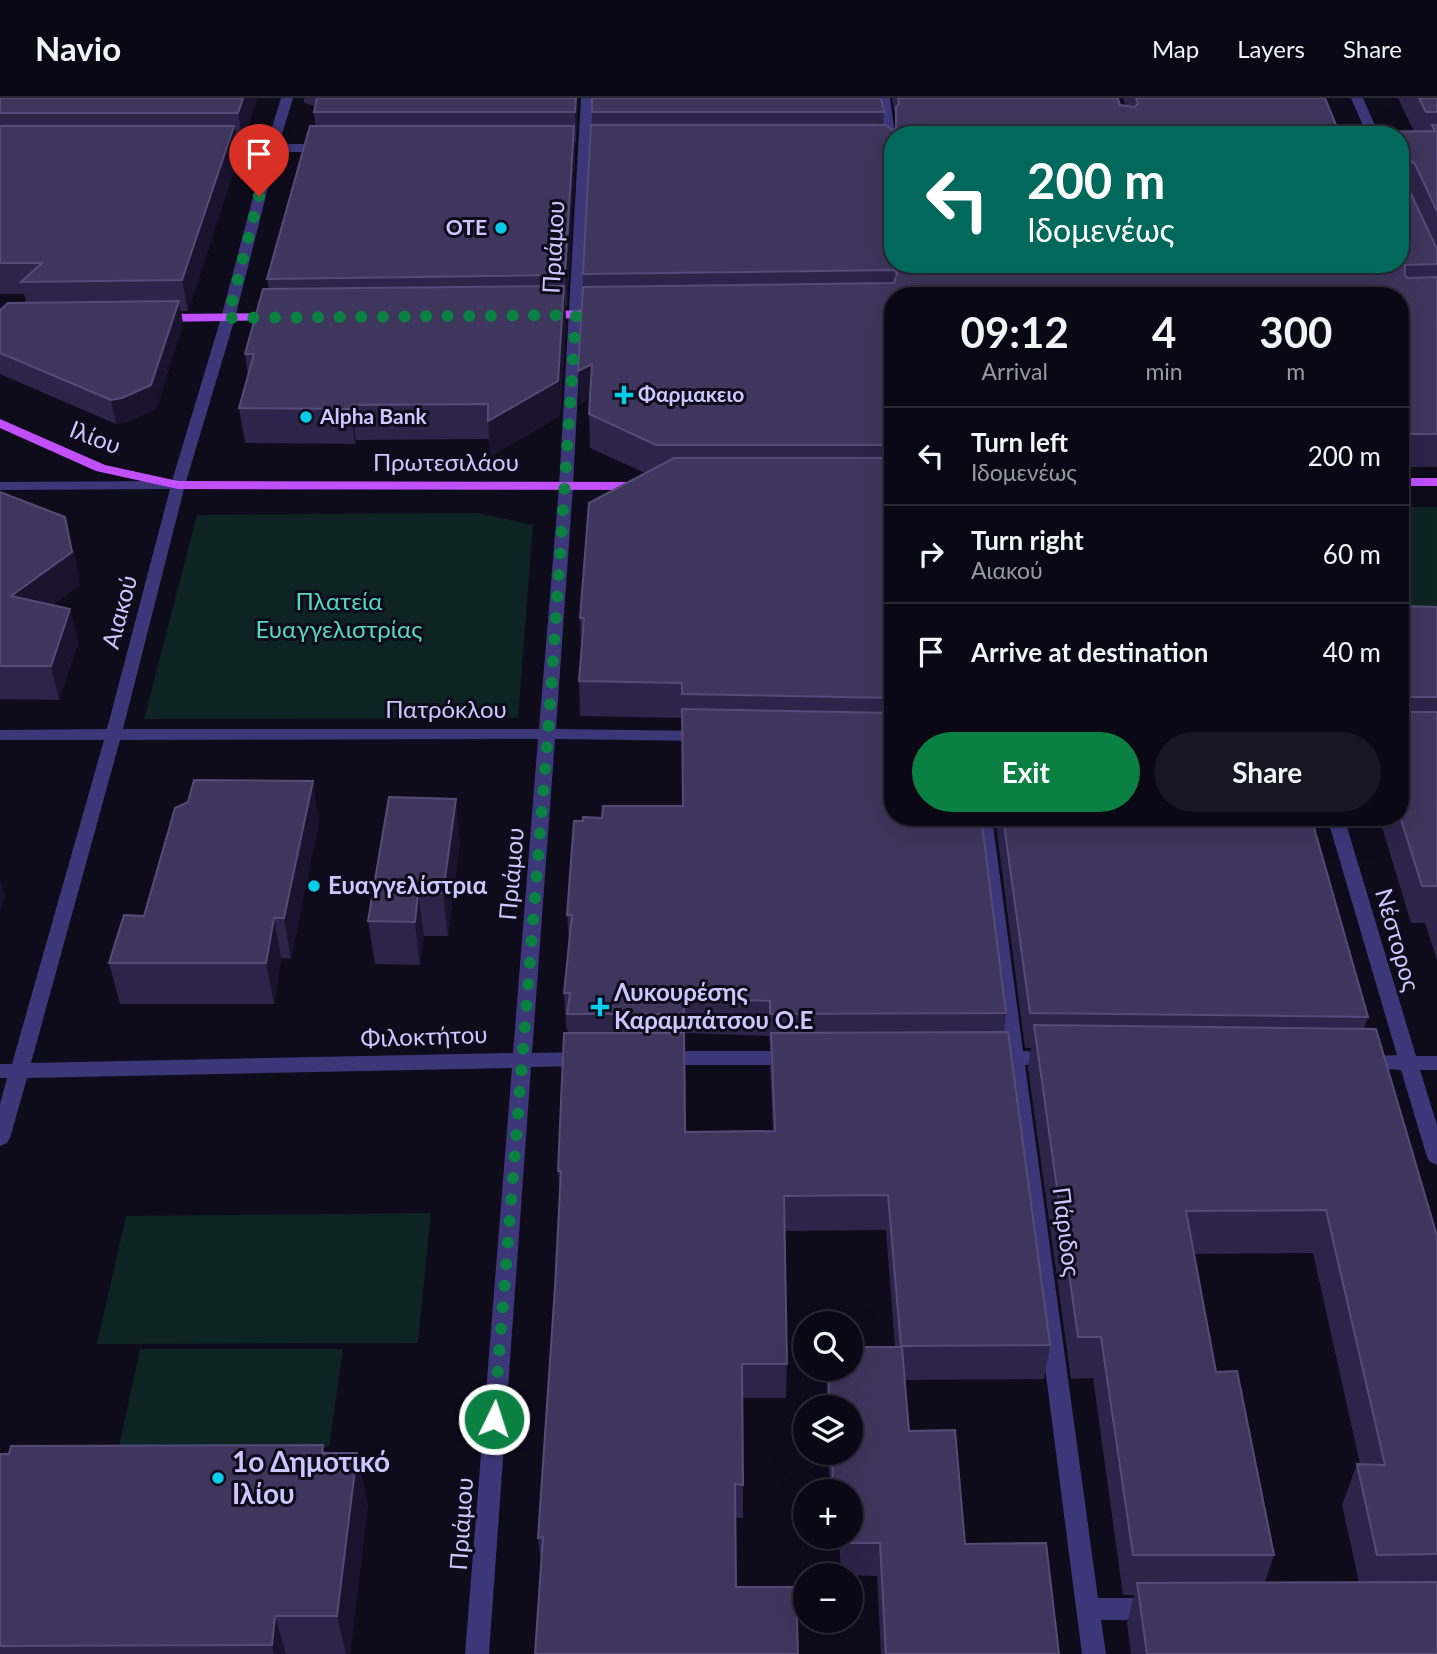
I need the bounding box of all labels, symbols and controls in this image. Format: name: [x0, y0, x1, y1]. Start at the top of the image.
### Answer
text: Navio: [35, 28, 121, 68]
text: Map: [1152, 34, 1199, 63]
text: Layers: [1237, 34, 1305, 63]
text: Share: [1343, 34, 1402, 63]
pin: [229, 124, 289, 196]
icon: arrive: [240, 135, 278, 173]
text: 200 m: [1027, 151, 1165, 209]
icon: left: [912, 154, 1003, 245]
street label: Πριάμου: [536, 200, 569, 294]
text: Ιδομενέως: [1027, 210, 1174, 249]
place label: ΟΤΕ: [446, 214, 487, 239]
marker: ΟΤΕ: [493, 220, 509, 236]
text: 09:12: [961, 307, 1069, 357]
text: 4: [1152, 307, 1176, 357]
text: 300: [1259, 307, 1332, 357]
text: Arrival: [982, 357, 1048, 385]
text: min: [1145, 357, 1183, 385]
text: m: [1286, 357, 1305, 385]
place label: Φαρμακειο: [638, 381, 744, 406]
marker: Φαρμακειο: [616, 387, 632, 403]
place label: Alpha Bank: [319, 403, 427, 428]
marker: Alpha Bank: [298, 409, 314, 425]
street label: Ιλίου: [66, 414, 125, 460]
text: Turn left: [971, 426, 1068, 458]
icon: left: [912, 437, 950, 475]
text: 200 m: [1308, 440, 1381, 472]
street label: Πρωτεσιλάου: [373, 447, 519, 476]
text: Ιδομενέως: [971, 458, 1077, 486]
text: Turn right: [971, 524, 1084, 556]
icon: right: [912, 535, 950, 573]
text: 60 m: [1323, 538, 1381, 570]
text: Αιακού: [971, 556, 1043, 584]
street label: Αιακού: [95, 572, 142, 652]
park label: Πλατεία Ευαγγελιστρίας: [256, 586, 422, 643]
icon: arrive: [912, 633, 950, 671]
text: Arrive at destination: [971, 636, 1208, 668]
text: 40 m: [1323, 636, 1381, 668]
street label: Πατρόκλου: [385, 694, 507, 723]
button: Exit: [912, 732, 1140, 812]
button: Share: [1154, 732, 1381, 812]
street label: Πριάμου: [492, 826, 529, 922]
place label: Ευαγγελίστρια: [328, 870, 488, 899]
marker: Ευαγγελίστρια: [306, 878, 322, 894]
street label: Νέστορος: [1370, 885, 1427, 994]
place label: Λυκουρέσης Καραμπάτσου Ο.Ε: [613, 977, 813, 1034]
marker: Λυκουρέσης Καραμπάτσου Ο.Ε: [592, 999, 608, 1015]
street label: Φιλοκτήτου: [360, 1019, 488, 1052]
street label: Πάριδος: [1048, 1185, 1087, 1278]
map controls: [793, 1311, 863, 1633]
button: search: [793, 1311, 863, 1381]
position arrow: [457, 1382, 531, 1456]
button: layers: [793, 1395, 863, 1465]
place label: 1ο Δημοτικό Ιλίου: [232, 1444, 390, 1510]
marker: 1ο Δημοτικό Ιλίου: [210, 1470, 226, 1486]
street label: Πριάμου: [443, 1476, 478, 1571]
button: +: [793, 1479, 863, 1549]
button: −: [793, 1563, 863, 1633]

